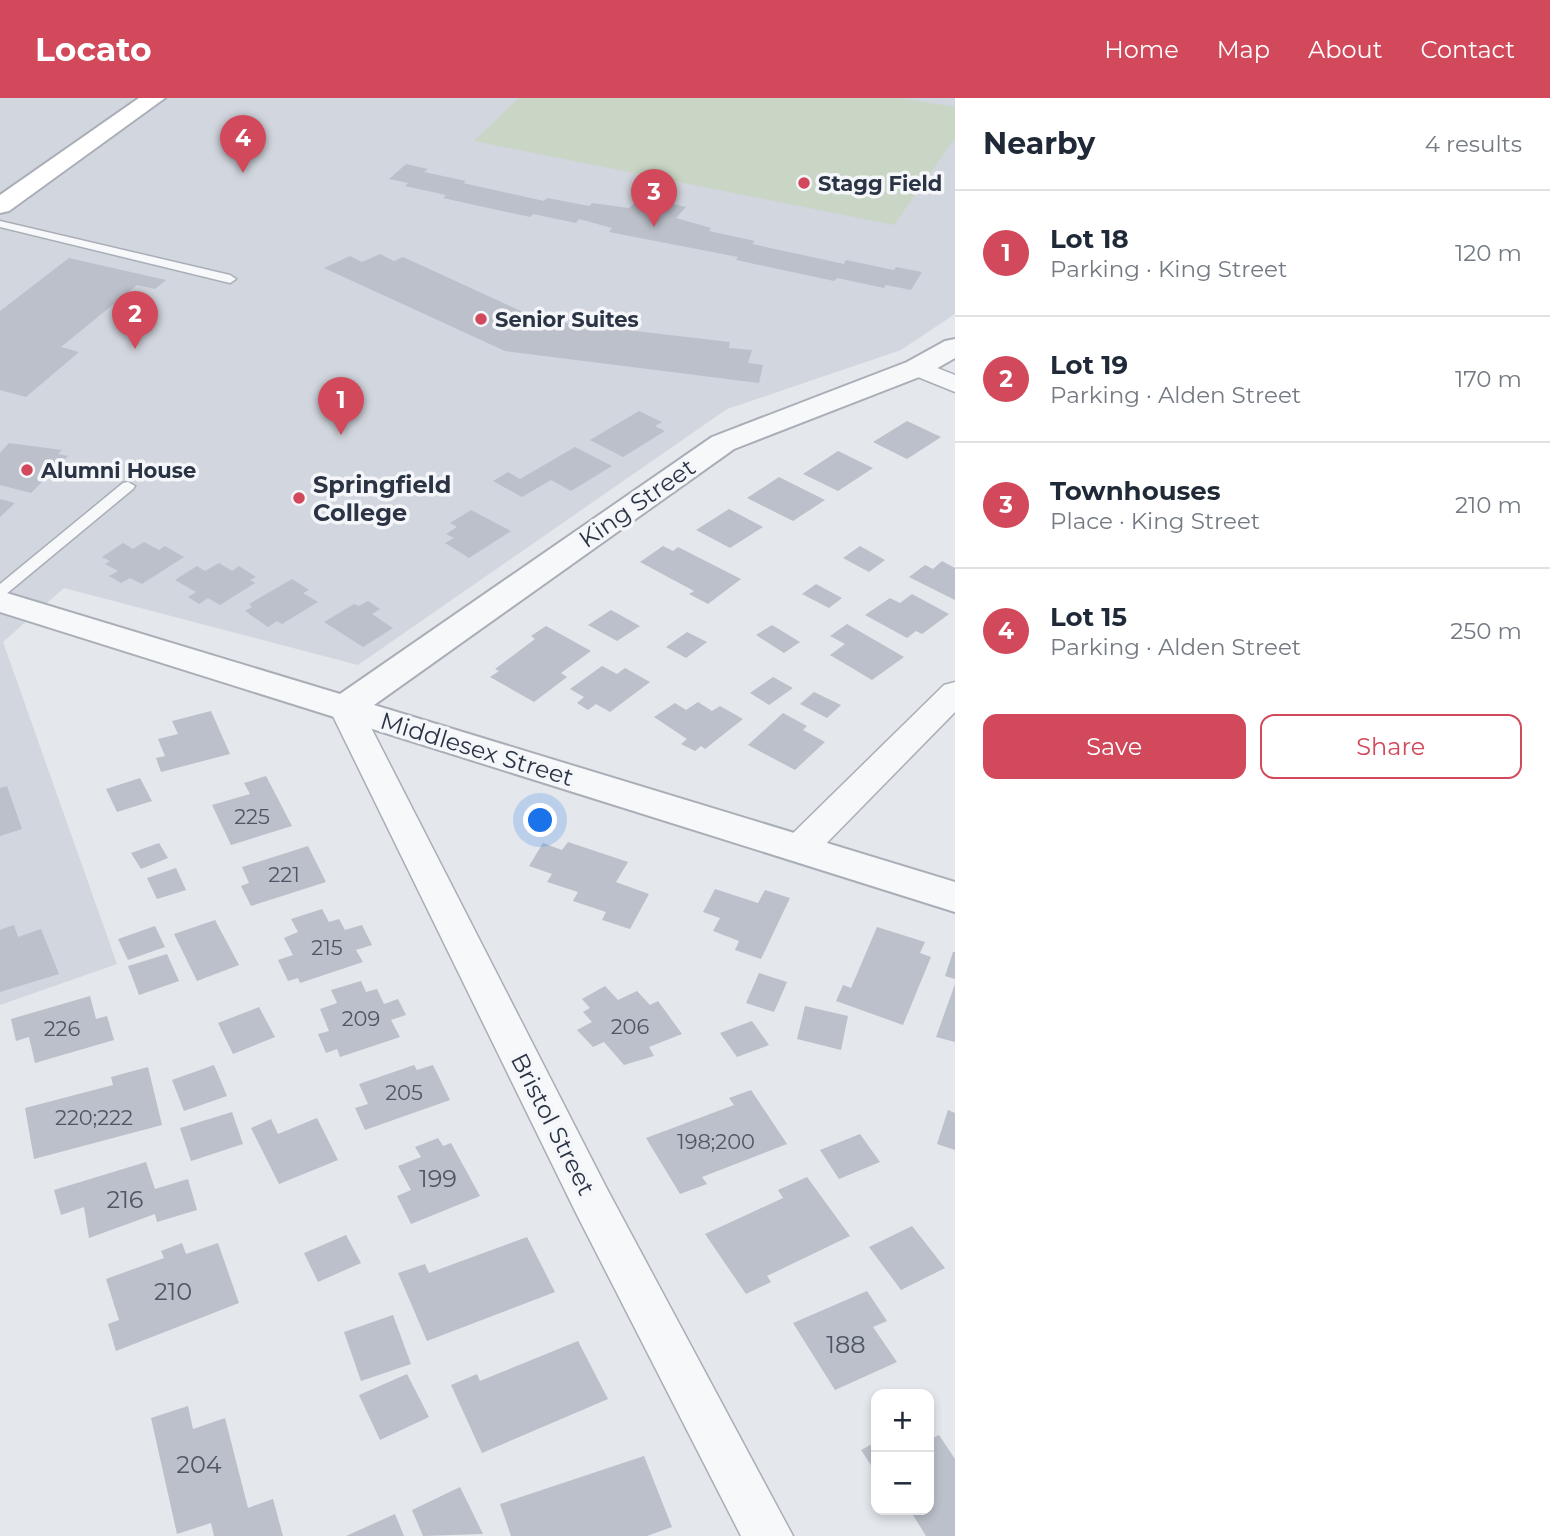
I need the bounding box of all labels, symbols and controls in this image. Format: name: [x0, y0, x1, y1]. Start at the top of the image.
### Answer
text: Locato: [35, 29, 152, 69]
text: Home: [1104, 35, 1179, 64]
text: Map: [1217, 35, 1270, 64]
text: About: [1308, 35, 1382, 64]
text: Contact: [1420, 35, 1515, 64]
pin: 4: [220, 115, 266, 173]
text: Nearby: [983, 125, 1095, 162]
text: 4 results: [1425, 130, 1522, 158]
pin: 3: [631, 169, 677, 227]
place label: Stagg Field: [818, 171, 942, 196]
marker: Stagg Field: [796, 175, 812, 191]
text: Lot 18: [1050, 223, 1129, 255]
text: 1: [1001, 239, 1011, 267]
text: 120 m: [1455, 239, 1522, 267]
text: Parking · King Street: [1050, 255, 1287, 283]
pin: 2: [112, 291, 158, 349]
place label: Senior Suites: [495, 307, 639, 332]
marker: Senior Suites: [473, 311, 489, 327]
text: Lot 19: [1050, 349, 1128, 381]
text: 2: [999, 365, 1013, 393]
text: 170 m: [1455, 365, 1522, 393]
pin: 1: [318, 377, 364, 435]
text: Parking · Alden Street: [1050, 381, 1301, 409]
street label: King Street: [573, 452, 701, 554]
place label: Alumni House: [40, 458, 196, 483]
marker: Alumni House: [19, 462, 35, 478]
place label: Springfield College: [313, 470, 451, 527]
text: Townhouses: [1050, 475, 1221, 507]
marker: Springfield College: [291, 490, 307, 506]
text: 3: [999, 491, 1013, 519]
text: 210 m: [1455, 491, 1522, 519]
text: Place · King Street: [1050, 507, 1260, 535]
text: Lot 15: [1050, 601, 1127, 633]
text: 4: [998, 617, 1014, 645]
text: 250 m: [1450, 617, 1522, 645]
text: Parking · Alden Street: [1050, 633, 1301, 661]
street label: Middlesex Street: [377, 706, 577, 792]
button: Save: [983, 714, 1246, 779]
button: Share: [1260, 714, 1522, 779]
your location: [523, 803, 557, 837]
house number: 225: [234, 804, 270, 829]
house number: 221: [268, 862, 300, 887]
house number: 215: [311, 935, 343, 960]
house number: 209: [342, 1006, 380, 1031]
house number: 206: [611, 1014, 649, 1039]
house number: 226: [44, 1016, 81, 1041]
street label: Bristol Street: [505, 1048, 601, 1200]
house number: 205: [385, 1080, 423, 1105]
house number: 220;222: [55, 1105, 133, 1130]
house number: 198;200: [677, 1129, 755, 1154]
house number: 199: [419, 1164, 457, 1193]
house number: 216: [107, 1185, 143, 1214]
house number: 210: [154, 1277, 192, 1306]
house number: 188: [826, 1330, 866, 1359]
map controls: [871, 1389, 934, 1515]
button: +: [871, 1389, 934, 1452]
house number: 204: [176, 1450, 222, 1479]
button: −: [871, 1452, 934, 1515]

